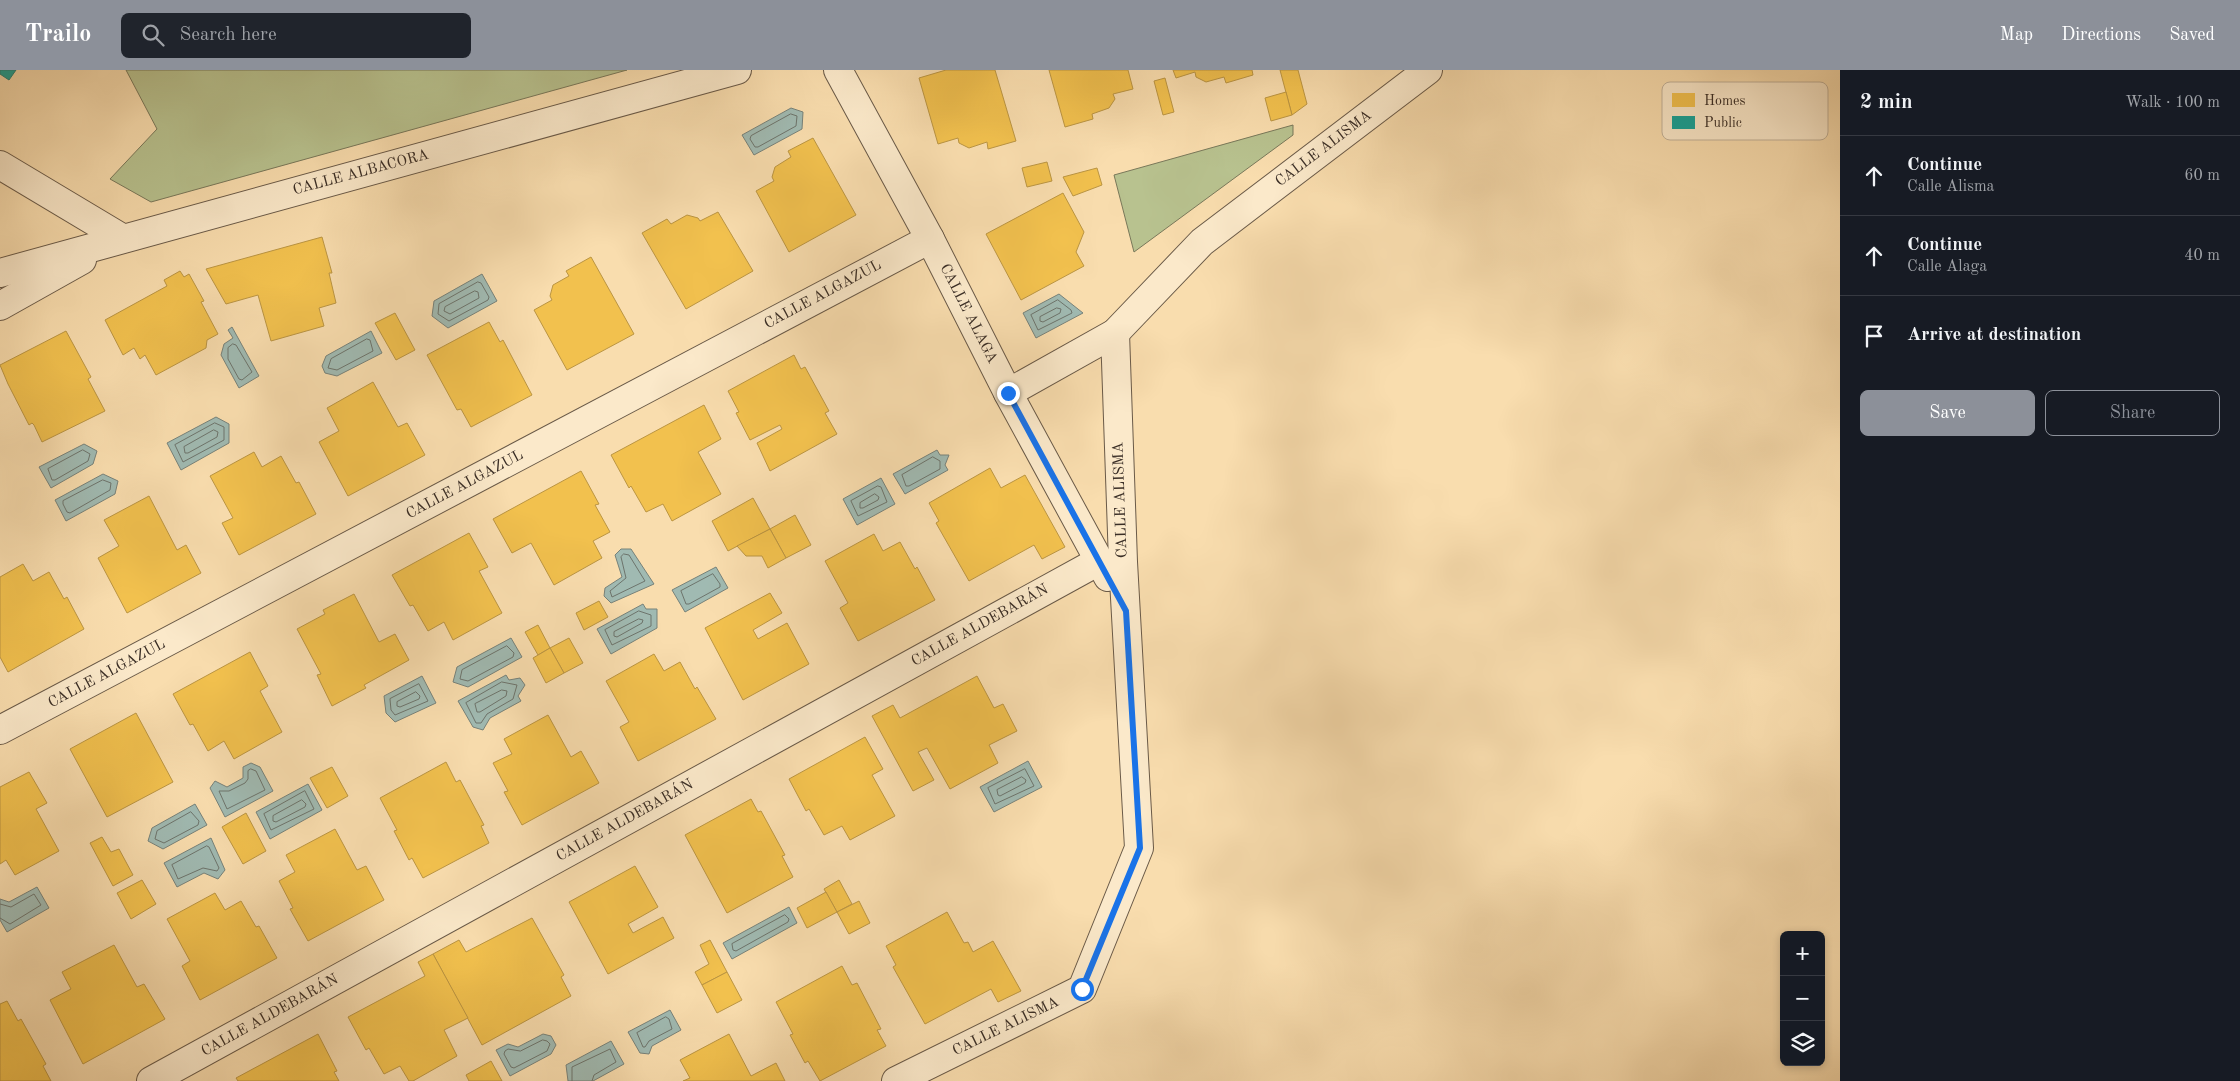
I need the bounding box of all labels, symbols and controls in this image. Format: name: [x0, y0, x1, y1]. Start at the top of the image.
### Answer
search box: [121, 13, 471, 58]
icon: search: [139, 21, 167, 49]
text: Trailo: [25, 23, 91, 47]
text: Search here: [179, 26, 277, 45]
text: Map: [2000, 26, 2033, 44]
text: Directions: [2061, 26, 2141, 44]
text: Saved: [2169, 26, 2215, 44]
legend: [1662, 82, 1828, 140]
text: 2 min: [1860, 92, 1913, 113]
text: Homes: [1704, 94, 1746, 108]
text: Walk · 100 m: [2125, 95, 2220, 111]
street label: CALLE ALISMA: [1273, 108, 1375, 190]
text: Public: [1704, 116, 1742, 130]
street label: CALLE ALBACORA: [291, 147, 431, 198]
text: Continue: [1907, 156, 1982, 175]
icon: ahead: [1860, 162, 1888, 190]
text: 60 m: [2184, 168, 2220, 184]
text: Calle Alisma: [1907, 179, 1995, 195]
text: Continue: [1907, 236, 1982, 255]
icon: ahead: [1860, 242, 1888, 270]
text: 40 m: [2184, 248, 2220, 264]
street label: CALLE ALGAZUL: [762, 258, 884, 332]
text: Calle Alaga: [1907, 259, 1987, 275]
street label: CALLE ALAGA: [936, 262, 1000, 367]
icon: arrive: [1860, 322, 1888, 350]
text: Arrive at destination: [1907, 326, 2081, 345]
route end: [997, 382, 1020, 405]
button: Save: [1860, 390, 2035, 436]
button: Share: [2045, 390, 2220, 436]
street label: CALLE ALISMA: [1111, 441, 1131, 558]
street label: CALLE ALGAZUL: [404, 448, 526, 522]
street label: CALLE ALDEBARÁN: [908, 579, 1051, 670]
street label: CALLE ALGAZUL: [46, 637, 168, 711]
street label: CALLE ALDEBARÁN: [553, 774, 696, 865]
map controls: [1780, 931, 1825, 1066]
button: +: [1780, 931, 1825, 976]
street label: CALLE ALDEBARÁN: [198, 969, 341, 1060]
button: −: [1780, 976, 1825, 1021]
route start: [1071, 978, 1094, 1001]
street label: CALLE ALISMA: [951, 995, 1062, 1059]
button: layers: [1780, 1021, 1825, 1066]

